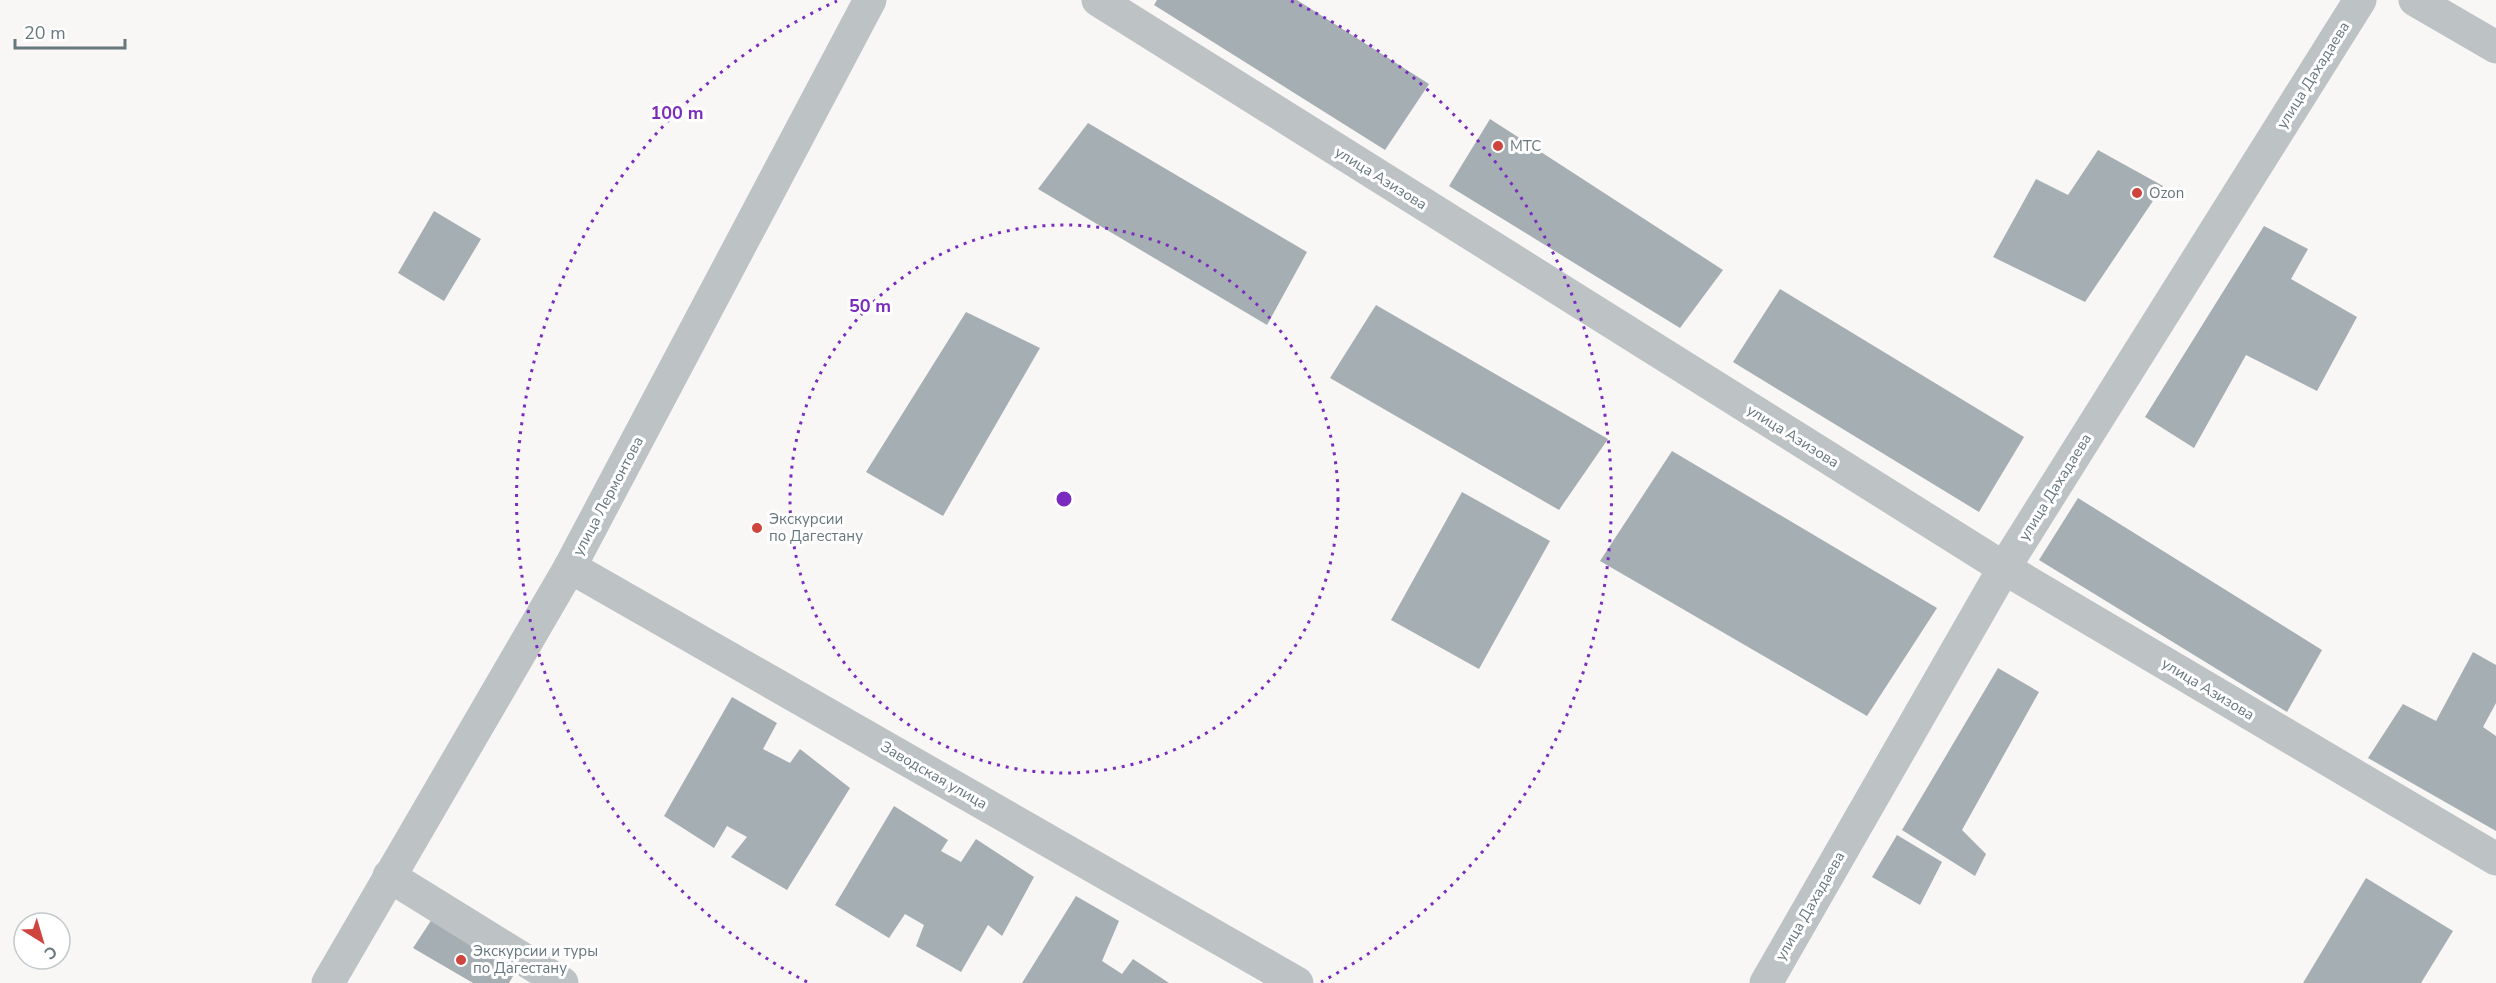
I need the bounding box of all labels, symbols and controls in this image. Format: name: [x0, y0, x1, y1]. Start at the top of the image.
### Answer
scale bar: [15, 12, 124, 50]
street label: улица Дахадаева: [2272, 18, 2354, 132]
text: 20 m: [24, 21, 66, 45]
text: 100 m: [650, 101, 704, 125]
place label: МТС: [1510, 136, 1541, 156]
marker: МТС: [1491, 139, 1505, 153]
street label: улица Азизова: [1331, 142, 1431, 214]
place label: Ozon: [2149, 183, 2184, 203]
marker: Ozon: [2130, 186, 2144, 200]
text: 50 m: [849, 294, 891, 318]
street label: улица Азизова: [1743, 400, 1843, 472]
street label: улица Дахадаева: [2014, 430, 2096, 544]
street label: улица Лермонтова: [568, 433, 648, 559]
centre of rings: [1054, 489, 1074, 509]
place label: Экскурсии по Дагестану: [769, 509, 863, 546]
marker: Экскурсии по Дагестану: [750, 521, 764, 535]
street label: улица Азизова: [2158, 653, 2258, 725]
street label: Заводская улица: [877, 736, 991, 814]
street label: улица Дахадаева: [1771, 848, 1849, 964]
north arrow: [12, 911, 72, 971]
text: С: [39, 940, 61, 964]
place label: Экскурсии и туры по Дагестану: [473, 941, 598, 978]
marker: Экскурсии и туры по Дагестану: [454, 953, 468, 967]

